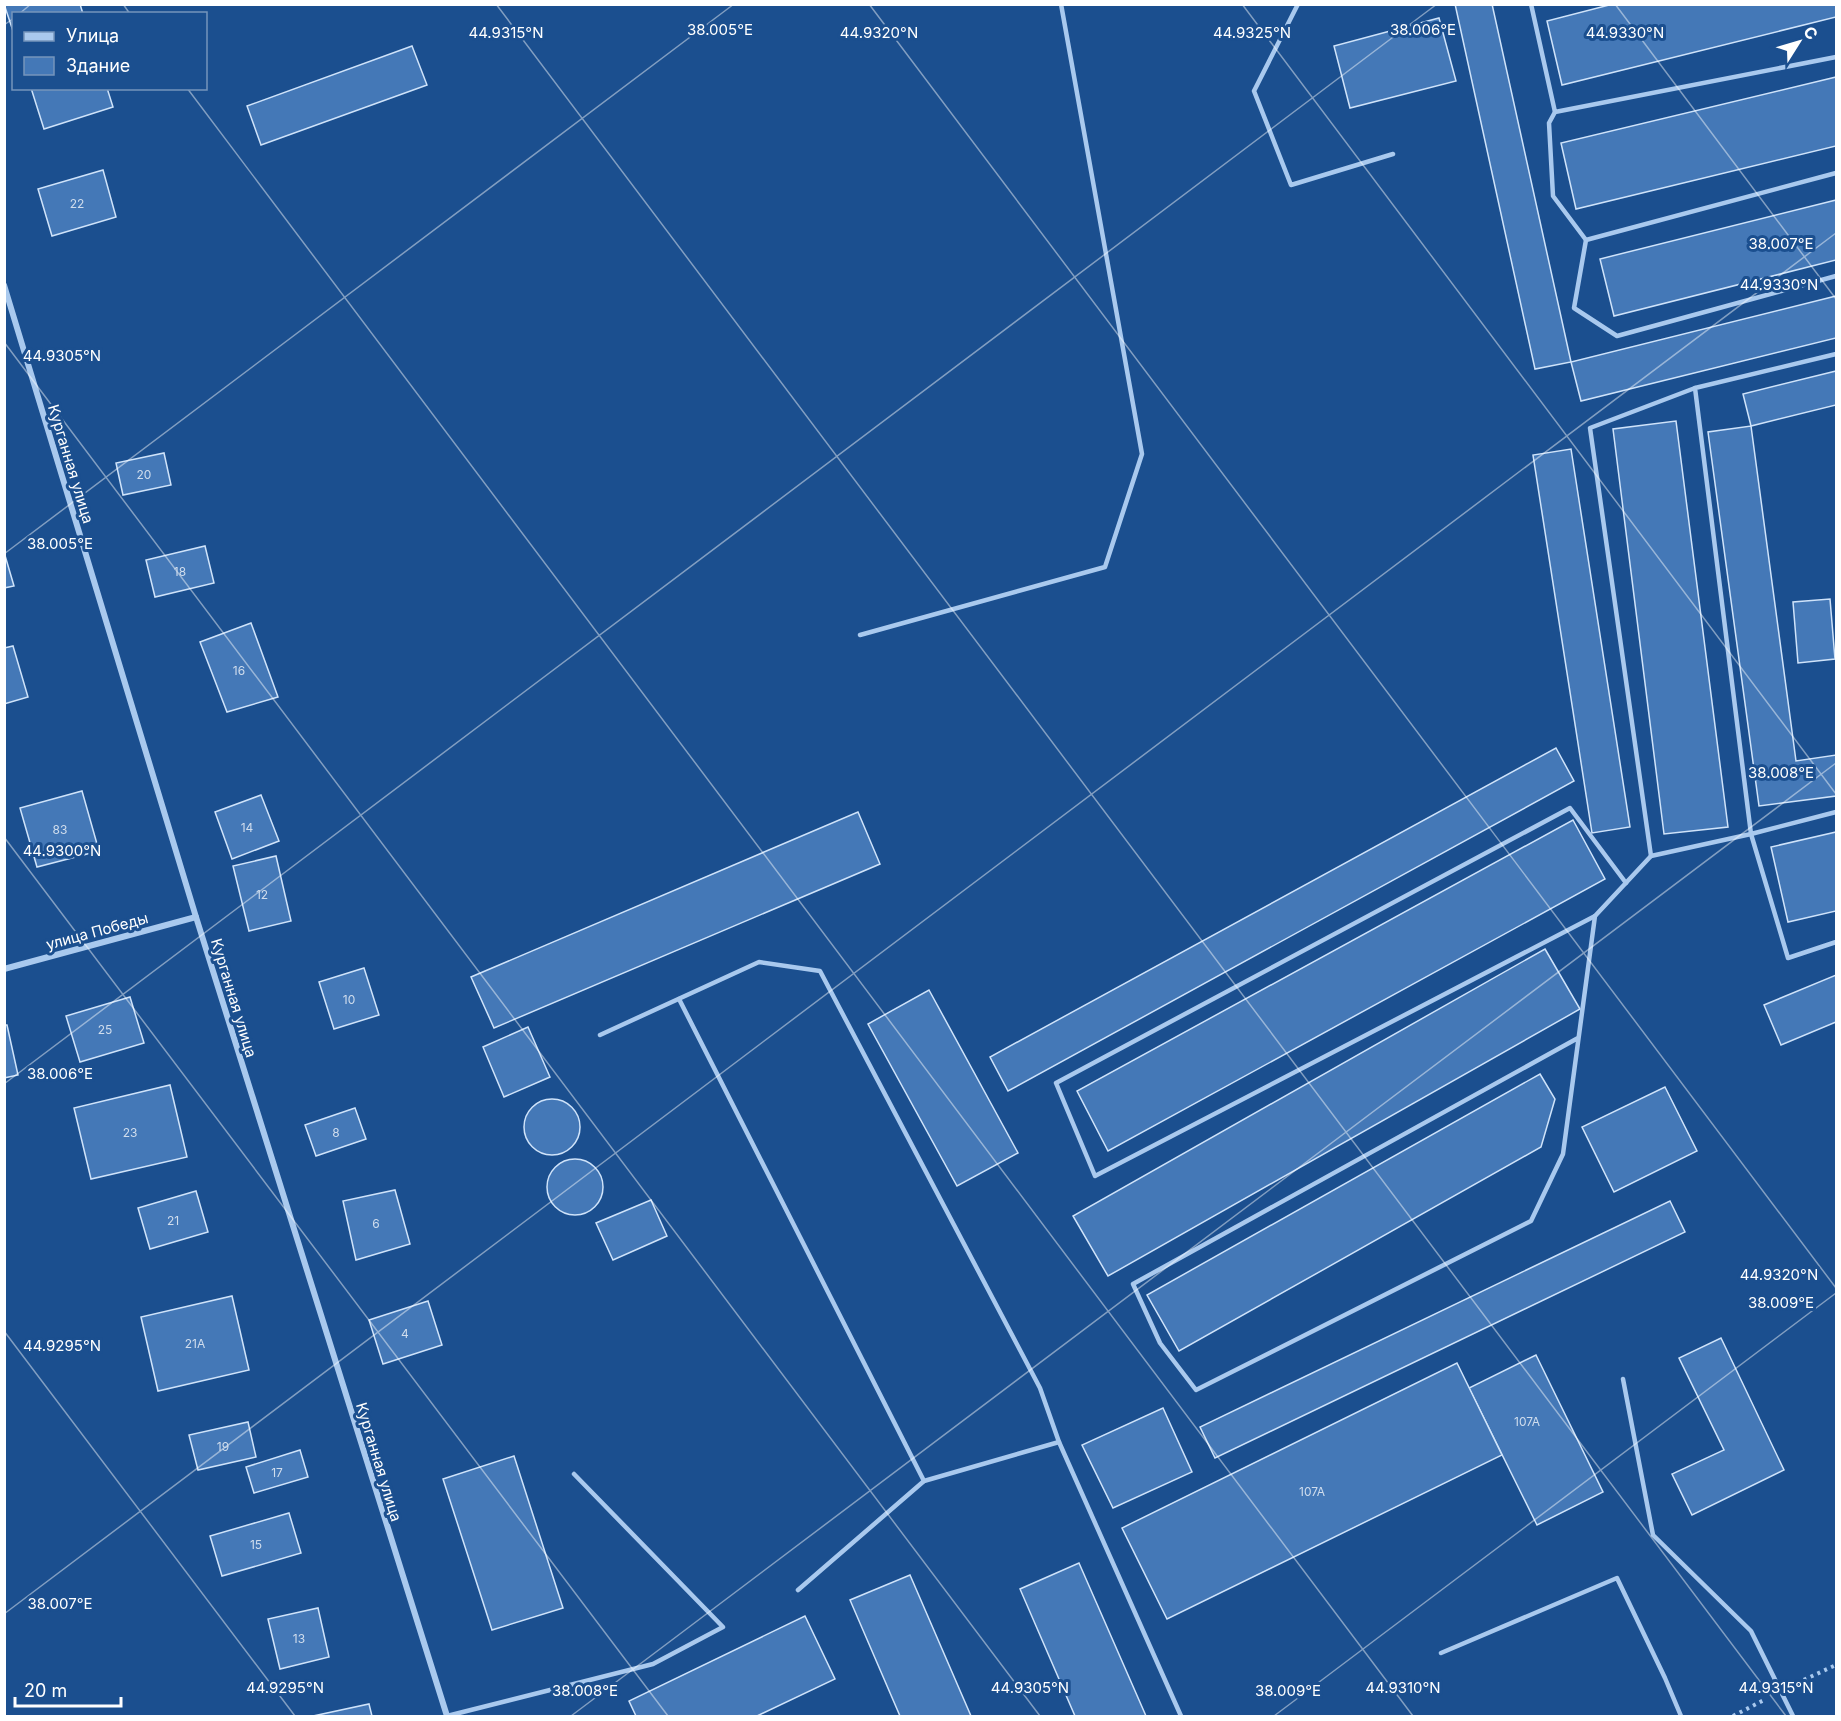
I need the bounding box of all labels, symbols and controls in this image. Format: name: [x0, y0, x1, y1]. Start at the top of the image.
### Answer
legend: [12, 12, 207, 90]
north arrow: [1769, 12, 1829, 72]
text: 38.005°E: [687, 20, 753, 39]
text: 38.006°E: [1390, 20, 1456, 39]
text: С: [1799, 22, 1823, 44]
text: 44.9315°N: [468, 23, 544, 42]
text: 44.9320°N: [840, 23, 918, 42]
text: 44.9325°N: [1213, 23, 1291, 42]
text: 44.9330°N: [1586, 23, 1664, 42]
text: Улица: [66, 25, 119, 46]
text: Здание: [66, 55, 130, 76]
house number: 22: [70, 196, 84, 211]
text: 38.007°E: [1748, 234, 1814, 253]
text: 44.9330°N: [1740, 275, 1818, 294]
text: 44.9305°N: [23, 346, 101, 365]
street label: Курганная улица: [44, 402, 98, 526]
house number: 20: [137, 467, 151, 482]
text: 38.005°E: [27, 534, 93, 553]
house number: 18: [174, 564, 186, 579]
house number: 16: [233, 663, 245, 678]
text: 38.008°E: [1748, 763, 1814, 782]
house number: 14: [241, 820, 254, 835]
house number: 83: [53, 822, 67, 837]
text: 44.9300°N: [23, 841, 101, 860]
house number: 12: [256, 887, 268, 902]
street label: улица Победы: [44, 908, 150, 954]
street label: Курганная улица: [207, 936, 261, 1060]
house number: 10: [343, 992, 355, 1007]
house number: 25: [98, 1022, 112, 1037]
text: 38.006°E: [27, 1064, 93, 1083]
house number: 23: [123, 1125, 137, 1140]
house number: 8: [332, 1125, 340, 1140]
house number: 21: [167, 1213, 179, 1228]
house number: 6: [372, 1216, 380, 1231]
text: 44.9320°N: [1740, 1265, 1818, 1284]
text: 38.009°E: [1748, 1293, 1814, 1312]
house number: 4: [401, 1326, 409, 1341]
text: 44.9295°N: [23, 1336, 101, 1355]
house number: 21А: [185, 1336, 205, 1351]
street label: Курганная улица: [352, 1400, 406, 1524]
house number: 107А: [1514, 1414, 1540, 1429]
house number: 19: [217, 1439, 229, 1454]
house number: 17: [271, 1465, 283, 1480]
house number: 107А: [1299, 1484, 1325, 1499]
house number: 15: [250, 1537, 262, 1552]
text: 38.007°E: [27, 1594, 93, 1613]
house number: 13: [293, 1631, 305, 1646]
scale bar: [15, 1670, 122, 1708]
text: 44.9295°N: [246, 1678, 324, 1697]
text: 44.9305°N: [991, 1678, 1069, 1697]
text: 44.9310°N: [1365, 1678, 1441, 1697]
text: 44.9315°N: [1738, 1678, 1814, 1697]
text: 20 m: [24, 1680, 67, 1701]
text: 38.008°E: [552, 1681, 618, 1700]
text: 38.009°E: [1255, 1681, 1321, 1700]

